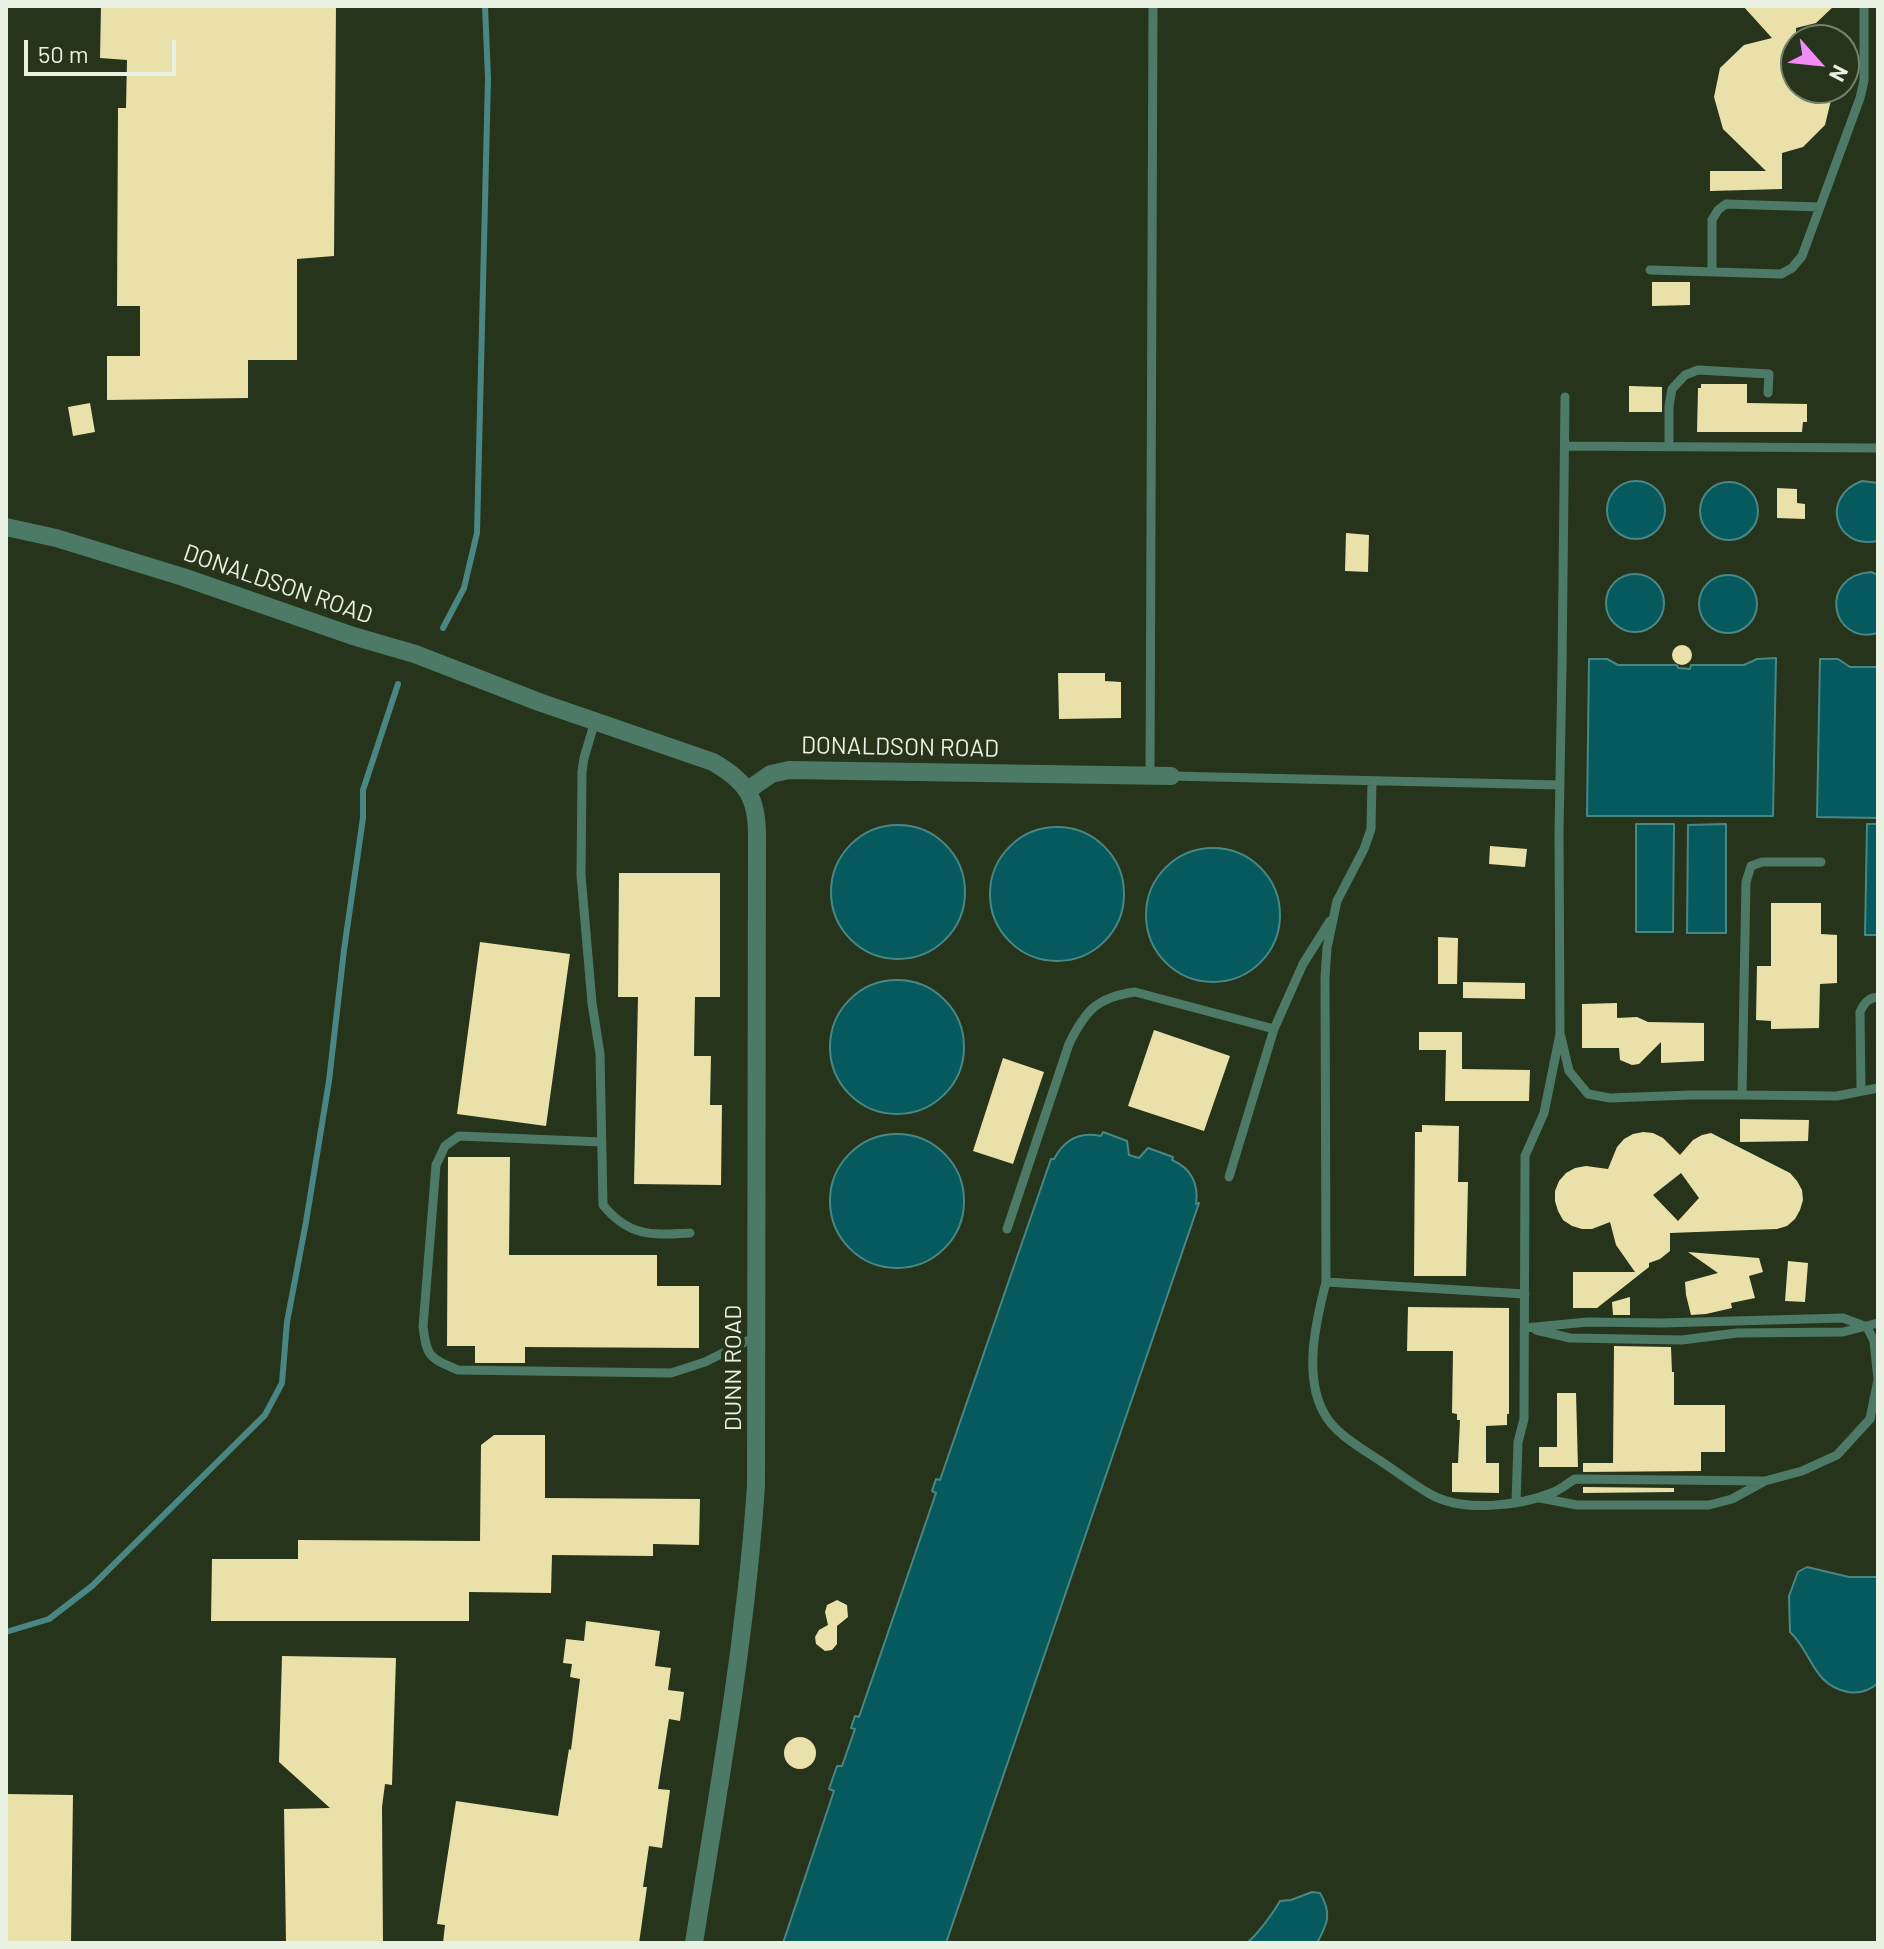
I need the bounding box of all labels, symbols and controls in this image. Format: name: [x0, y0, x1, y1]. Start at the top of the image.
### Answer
scale bar: [28, 24, 180, 74]
north arrow: [1780, 24, 1860, 104]
text: 50 m: [38, 39, 89, 68]
text: N: [1825, 62, 1855, 86]
street label: DONALDSON ROAD: [180, 538, 376, 630]
street label: DONALDSON ROAD: [801, 731, 999, 763]
street label: DUNN ROAD: [719, 1305, 747, 1431]

